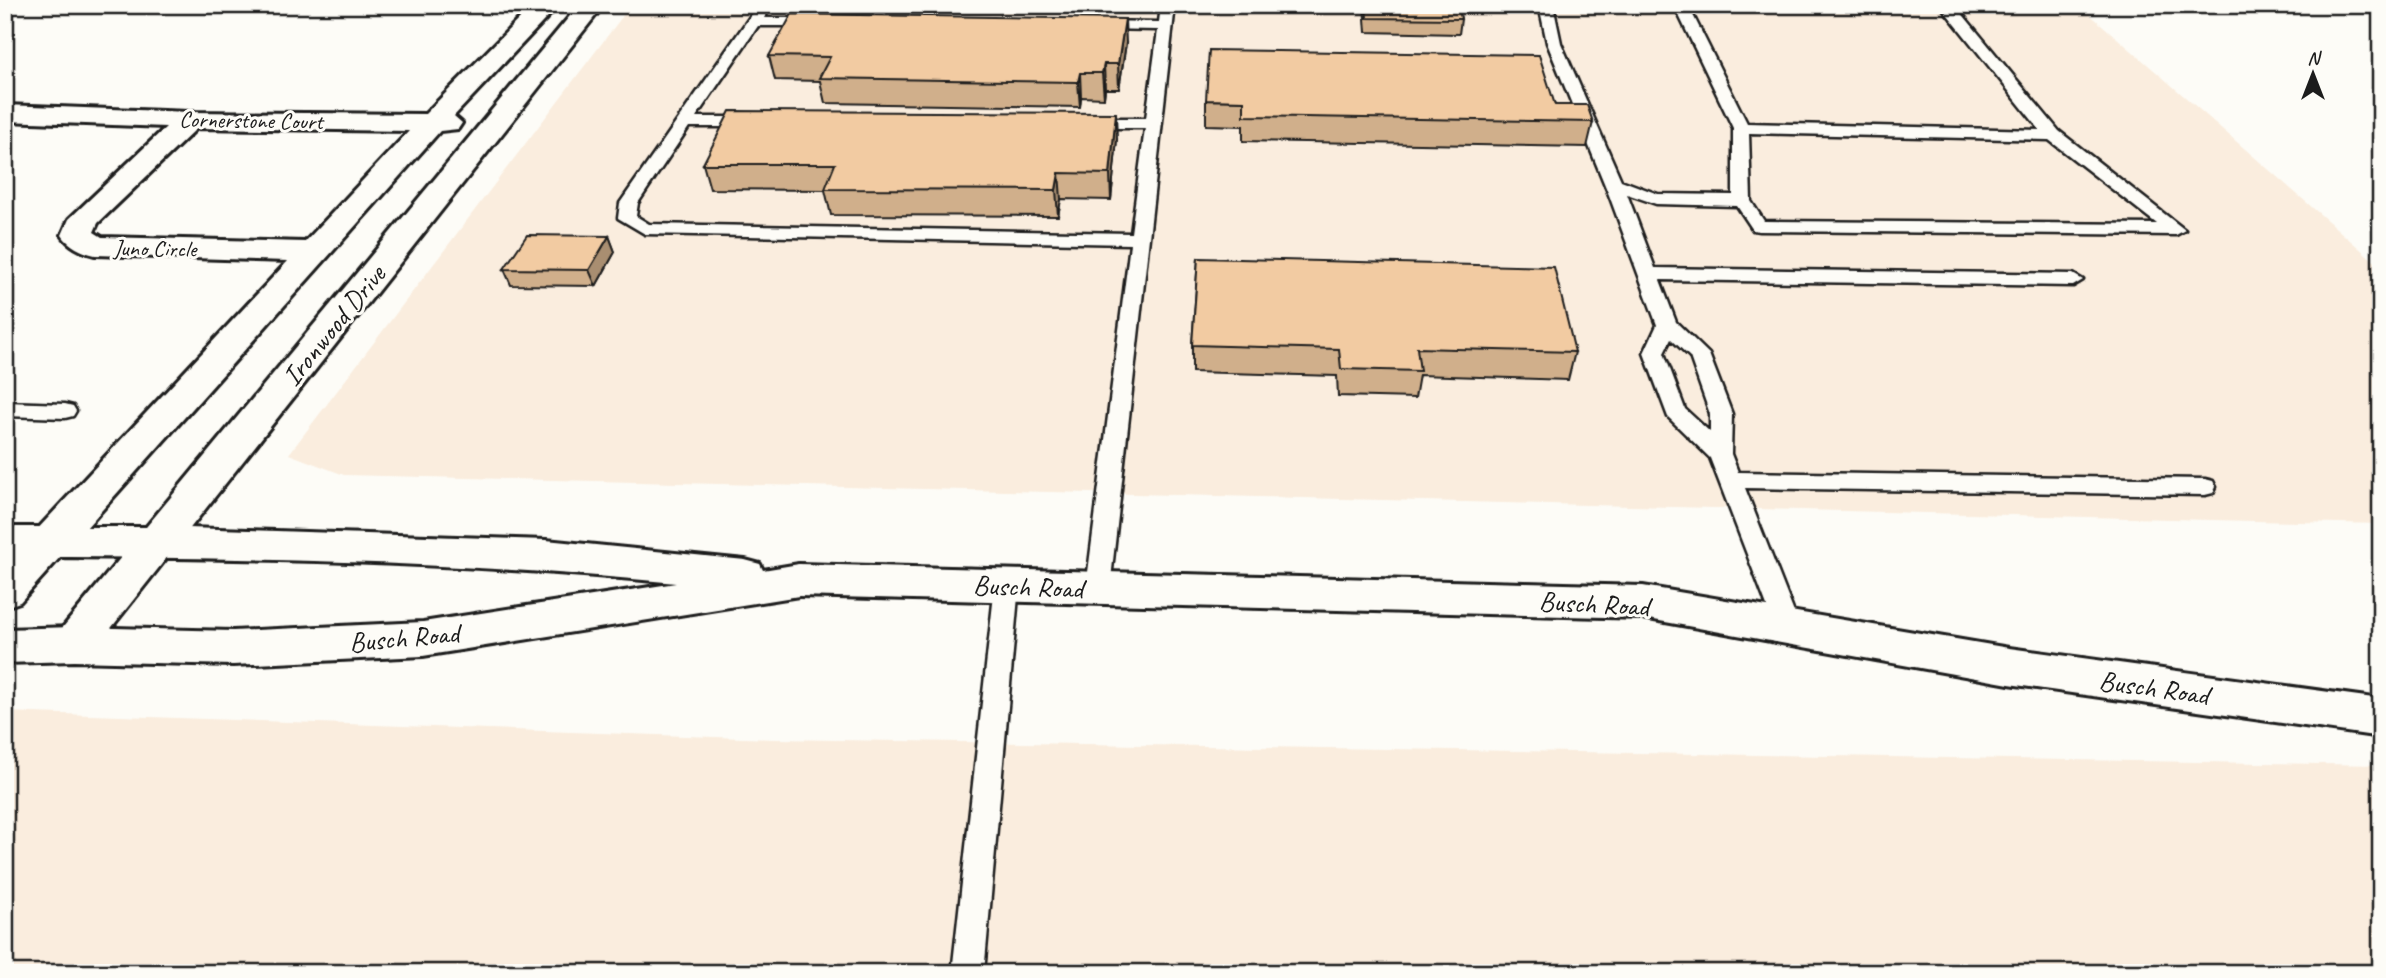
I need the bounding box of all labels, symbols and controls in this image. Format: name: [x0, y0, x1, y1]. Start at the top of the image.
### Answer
north arrow: [2278, 38, 2348, 108]
text: N: [2307, 46, 2322, 70]
street label: Cornerstone Court: [179, 105, 325, 136]
street label: Juno Circle: [112, 233, 198, 264]
street label: Ironwood Drive: [274, 256, 394, 393]
street label: Busch Road: [972, 567, 1088, 606]
street label: Busch Road: [1538, 583, 1654, 624]
street label: Busch Road: [348, 615, 464, 660]
street label: Busch Road: [2097, 663, 2215, 713]

